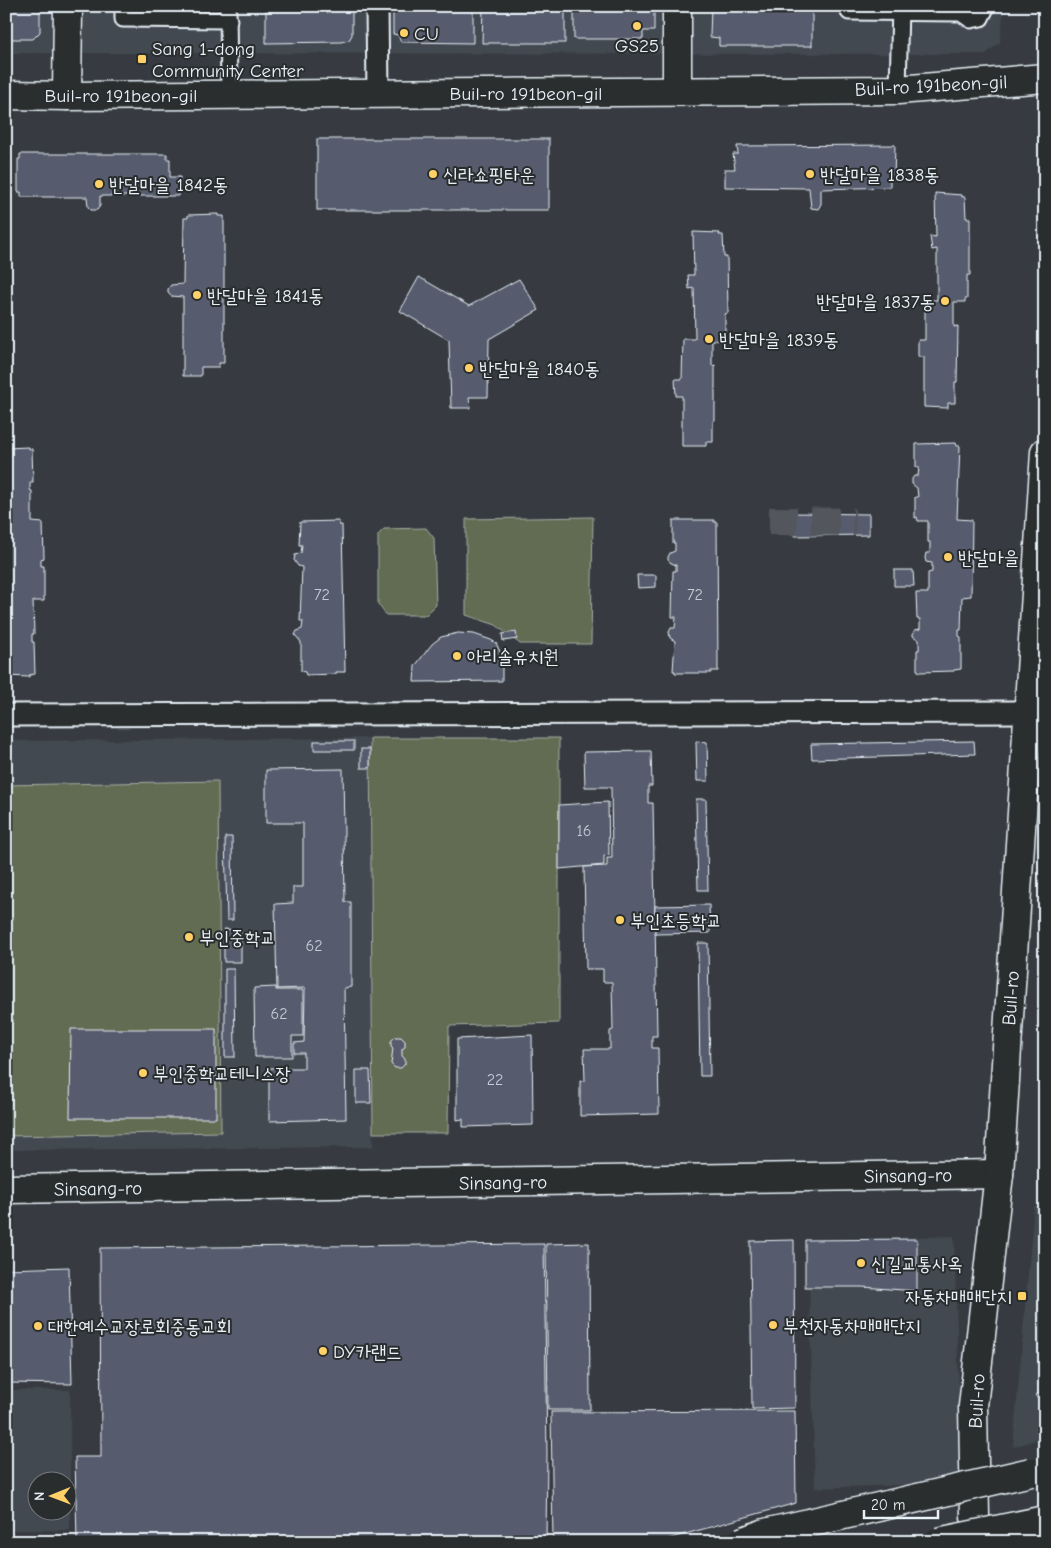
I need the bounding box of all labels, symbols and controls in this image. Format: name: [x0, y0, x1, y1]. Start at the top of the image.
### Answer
marker: GS25: [631, 20, 643, 32]
place label: CU: [414, 23, 439, 45]
marker: CU: [398, 27, 410, 39]
place label: GS25: [615, 35, 659, 57]
place label: Sang 1-dong Community Center: [152, 38, 304, 82]
marker: Sang 1-dong Community Center: [136, 53, 148, 65]
street label: Buil-ro 191beon-gil: [854, 71, 1008, 101]
street label: Buil-ro 191beon-gil: [450, 83, 602, 105]
street label: Buil-ro 191beon-gil: [45, 85, 197, 107]
place label: 신라쇼핑타운: [443, 164, 535, 186]
place label: 반달마을 1838동: [820, 164, 940, 186]
marker: 신라쇼핑타운: [427, 168, 439, 180]
marker: 반달마을 1838동: [804, 168, 816, 180]
place label: 반달마을 1842동: [109, 174, 228, 196]
marker: 반달마을 1842동: [93, 178, 105, 190]
place label: 반달마을 1841동: [207, 285, 324, 307]
marker: 반달마을 1841동: [191, 289, 203, 301]
place label: 반달마을 1837동: [816, 291, 935, 313]
marker: 반달마을 1837동: [939, 295, 951, 307]
place label: 반달마을 1839동: [719, 329, 839, 351]
marker: 반달마을 1839동: [703, 333, 715, 345]
place label: 반달마을 1840동: [479, 358, 600, 380]
marker: 반달마을 1840동: [463, 362, 475, 374]
place label: 반달마을: [958, 547, 1019, 569]
marker: 반달마을: [942, 551, 954, 563]
house number: 72: [314, 586, 330, 604]
house number: 72: [687, 586, 703, 604]
place label: 아리솔유치원: [467, 646, 559, 668]
marker: 아리솔유치원: [451, 650, 463, 662]
house number: 16: [576, 822, 592, 840]
place label: 부인초등학교: [630, 910, 722, 932]
marker: 부인초등학교: [614, 914, 626, 926]
place label: 부인중학교: [199, 927, 275, 949]
marker: 부인중학교: [183, 931, 195, 943]
house number: 62: [305, 937, 323, 955]
street label: Buil-ro: [998, 970, 1024, 1026]
house number: 62: [270, 1005, 288, 1023]
place label: 부인중학교테니스장: [153, 1063, 291, 1085]
marker: 부인중학교테니스장: [137, 1067, 149, 1079]
house number: 22: [487, 1071, 503, 1089]
street label: Sinsang-ro: [864, 1164, 952, 1188]
street label: Sinsang-ro: [459, 1171, 547, 1195]
street label: Sinsang-ro: [54, 1177, 142, 1201]
place label: 신길교통사옥: [871, 1253, 963, 1275]
marker: 신길교통사옥: [855, 1257, 867, 1269]
place label: 자동차매매단지: [905, 1286, 1012, 1308]
marker: 자동차매매단지: [1016, 1290, 1028, 1302]
place label: 부천자동차매매단지: [783, 1315, 921, 1337]
place label: 대한예수교장로회중동교회: [48, 1316, 231, 1338]
marker: 부천자동차매매단지: [767, 1319, 779, 1331]
marker: 대한예수교장로회중동교회: [32, 1320, 44, 1332]
place label: DY카랜드: [333, 1341, 402, 1363]
marker: DY카랜드: [317, 1345, 329, 1357]
street label: Buil-ro: [965, 1373, 989, 1429]
north arrow: [28, 1470, 78, 1520]
scale bar: [864, 1488, 937, 1520]
text: N: [31, 1492, 48, 1501]
text: 20 m: [871, 1496, 905, 1514]

